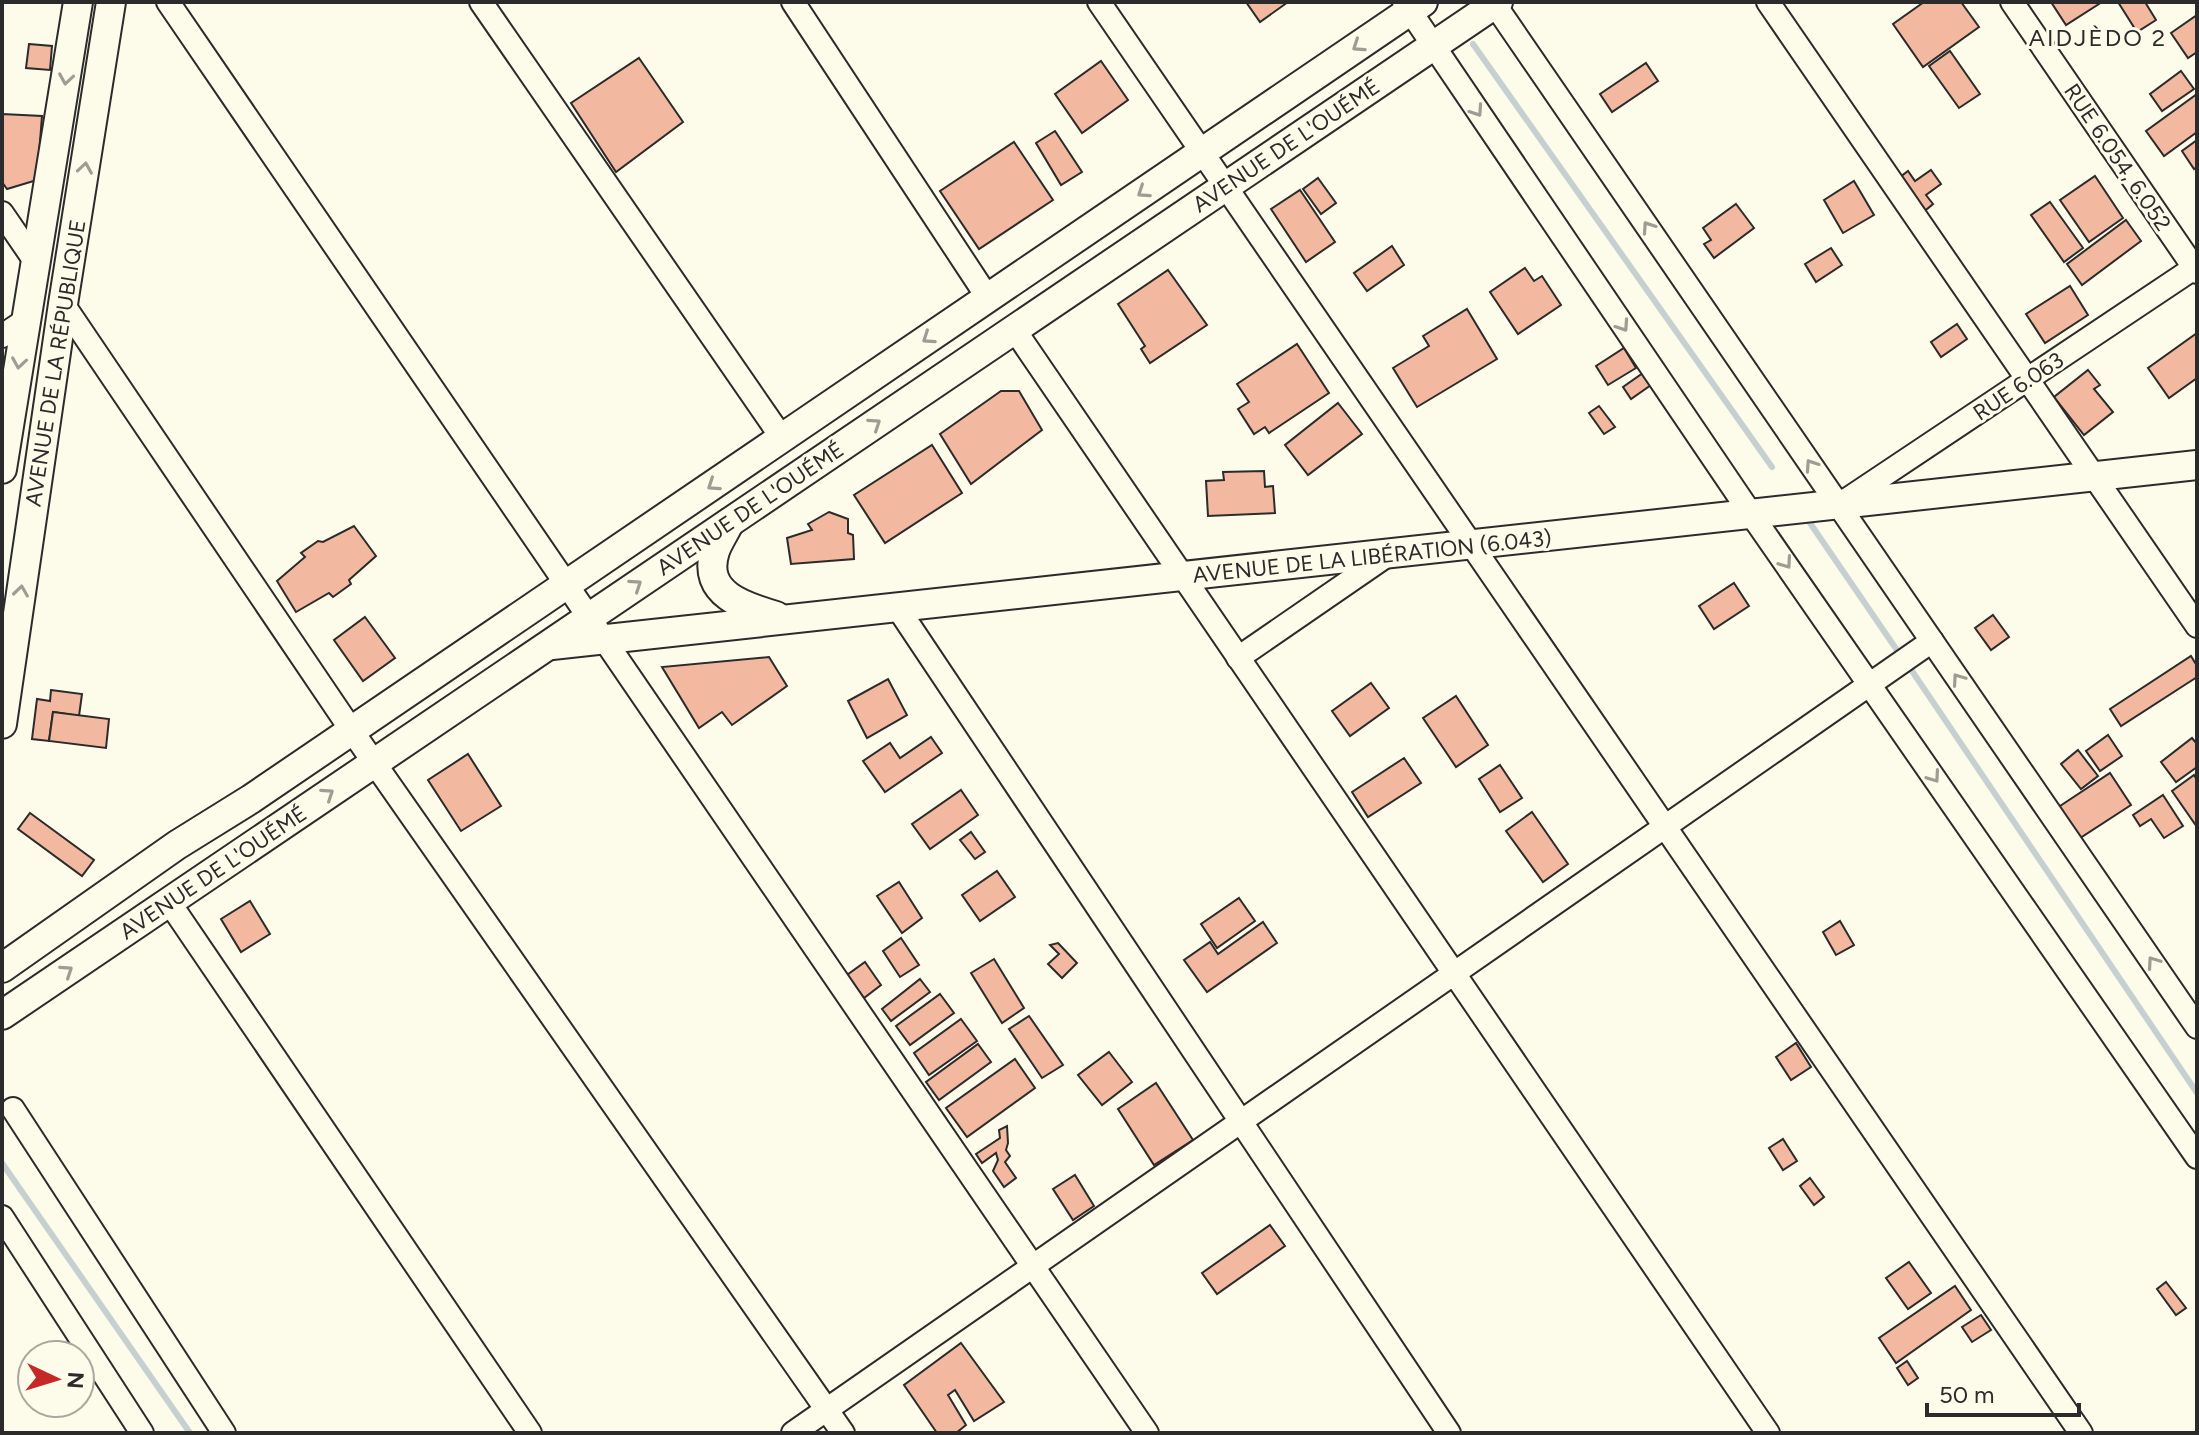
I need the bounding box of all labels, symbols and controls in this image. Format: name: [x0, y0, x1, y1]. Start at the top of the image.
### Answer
district label: AIDJÈDO 2: [2029, 23, 2167, 52]
one-way arrow: [1353, 36, 1367, 51]
one-way arrow: [58, 72, 75, 86]
street label: AVENUE DE L'OUÉMÉ: [1188, 73, 1385, 218]
street label: RUE 6.054, 6.052: [2058, 79, 2177, 236]
one-way arrow: [1467, 102, 1482, 116]
one-way arrow: [76, 161, 93, 175]
one-way arrow: [1138, 182, 1152, 197]
street label: AVENUE DE LA RÉPUBLIQUE: [19, 218, 92, 509]
one-way arrow: [1643, 222, 1658, 236]
one-way arrow: [1613, 317, 1628, 331]
one-way arrow: [923, 329, 937, 344]
street label: RUE 6.063: [1968, 346, 2069, 427]
one-way arrow: [11, 356, 28, 370]
one-way arrow: [866, 419, 880, 434]
street label: AVENUE DE L'OUÉMÉ: [652, 436, 849, 581]
one-way arrow: [1806, 459, 1821, 473]
one-way arrow: [708, 475, 722, 490]
street label: AVENUE DE LA LIBÉRATION (6.043): [1191, 524, 1553, 589]
one-way arrow: [1776, 555, 1790, 569]
one-way arrow: [628, 580, 642, 595]
one-way arrow: [12, 584, 29, 598]
one-way arrow: [1953, 673, 1968, 687]
one-way arrow: [1924, 768, 1939, 782]
one-way arrow: [320, 789, 334, 804]
street label: AVENUE DE L'OUÉMÉ: [115, 800, 312, 945]
one-way arrow: [2148, 957, 2163, 971]
one-way arrow: [58, 966, 72, 981]
north arrow: [16, 1339, 96, 1419]
scale bar: [1927, 1367, 2079, 1417]
text: N: [61, 1371, 90, 1390]
text: 50 m: [1939, 1380, 1995, 1409]

